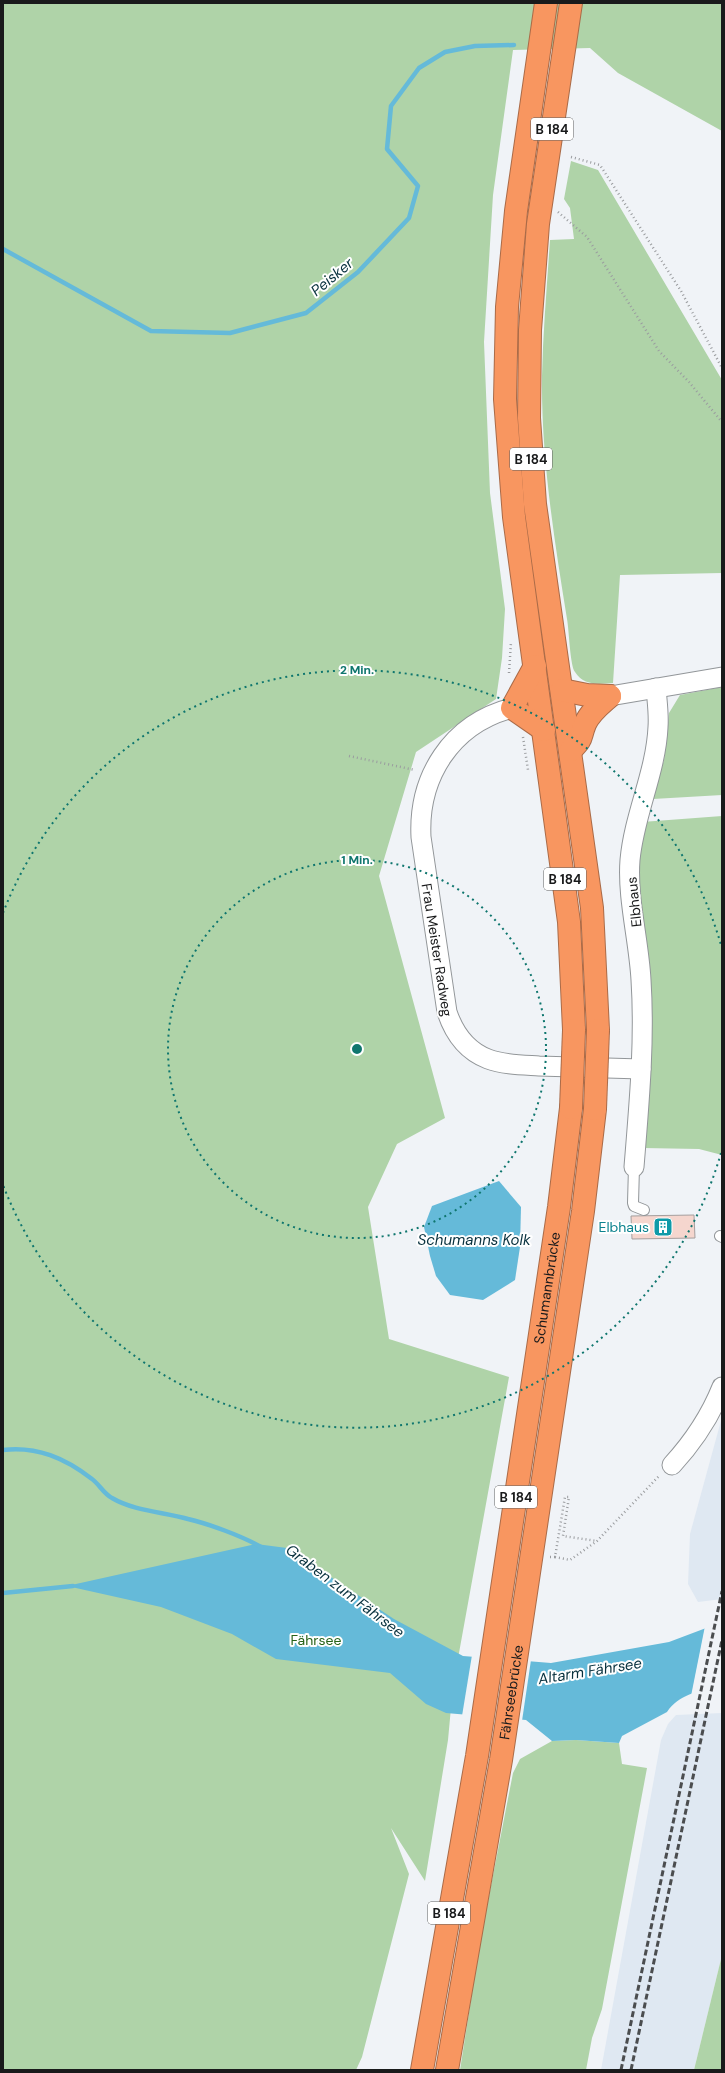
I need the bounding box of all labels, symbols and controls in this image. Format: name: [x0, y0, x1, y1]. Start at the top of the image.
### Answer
road number: B 184: [531, 118, 573, 140]
water label: Peisker: [307, 253, 358, 301]
road number: B 184: [510, 448, 552, 470]
text: 2 Min.: [340, 662, 374, 678]
text: 1 Min.: [341, 852, 373, 868]
road number: B 184: [544, 868, 586, 890]
street label: Elbhaus: [622, 876, 646, 928]
street label: Frau Meister Radweg: [418, 882, 456, 1018]
centre of rings: [350, 1042, 364, 1056]
building icon: Elbhaus: [652, 1216, 674, 1238]
place label: Elbhaus: [598, 1218, 649, 1236]
water label: Schumanns Kolk: [417, 1230, 531, 1250]
street label: Schumannbrücke: [530, 1231, 564, 1345]
road number: B 184: [495, 1486, 537, 1508]
water label: Graben zum Fährsee: [282, 1541, 408, 1641]
park label: Fährsee: [291, 1632, 341, 1648]
street label: Fährseebrücke: [495, 1644, 527, 1741]
water label: Altarm Fährsee: [536, 1653, 644, 1689]
road number: B 184: [428, 1902, 470, 1924]

